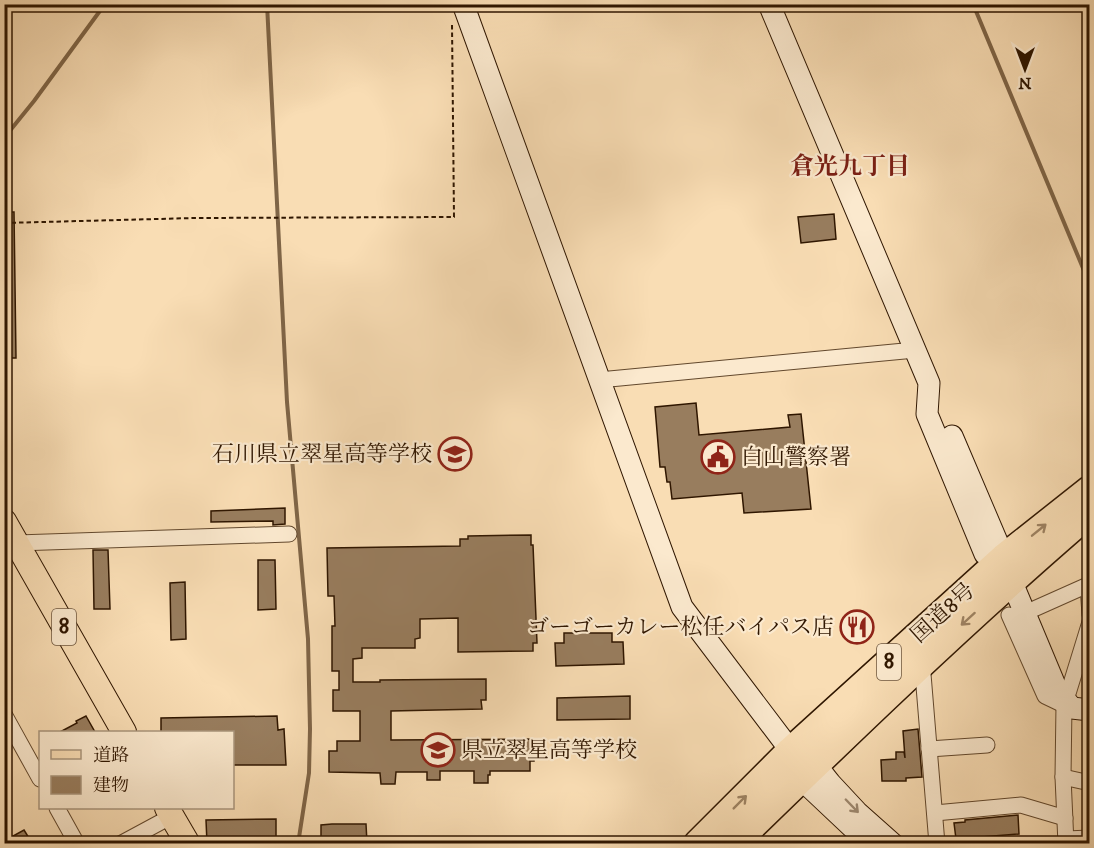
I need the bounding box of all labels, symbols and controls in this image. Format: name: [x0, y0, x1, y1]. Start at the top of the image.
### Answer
north arrow: [995, 39, 1055, 99]
text: N: [1018, 73, 1032, 93]
district label: 倉光九丁目: [790, 152, 910, 182]
school or university icon: 石川県立翠星高等学校: [437, 436, 473, 472]
public building icon: 白山警察署: [700, 439, 736, 475]
place label: 石川県立翠星高等学校: [212, 441, 432, 468]
place label: 白山警察署: [741, 444, 851, 471]
one-way arrow: [1031, 523, 1047, 536]
street label: 国道8号: [905, 577, 981, 649]
road number: 8: [52, 609, 76, 645]
restaurant icon: ゴーゴーカレー松任バイパス店: [839, 609, 875, 645]
one-way arrow: [961, 612, 976, 626]
place label: ゴーゴーカレー松任バイパス店: [527, 614, 834, 641]
road number: 8: [877, 644, 901, 680]
legend: [39, 731, 234, 809]
school or university icon: 県立翠星高等学校: [420, 732, 456, 768]
place label: 県立翠星高等学校: [461, 737, 637, 764]
text: 道路: [93, 745, 129, 767]
text: 建物: [93, 775, 129, 797]
one-way arrow: [732, 795, 747, 810]
one-way arrow: [845, 798, 859, 813]

